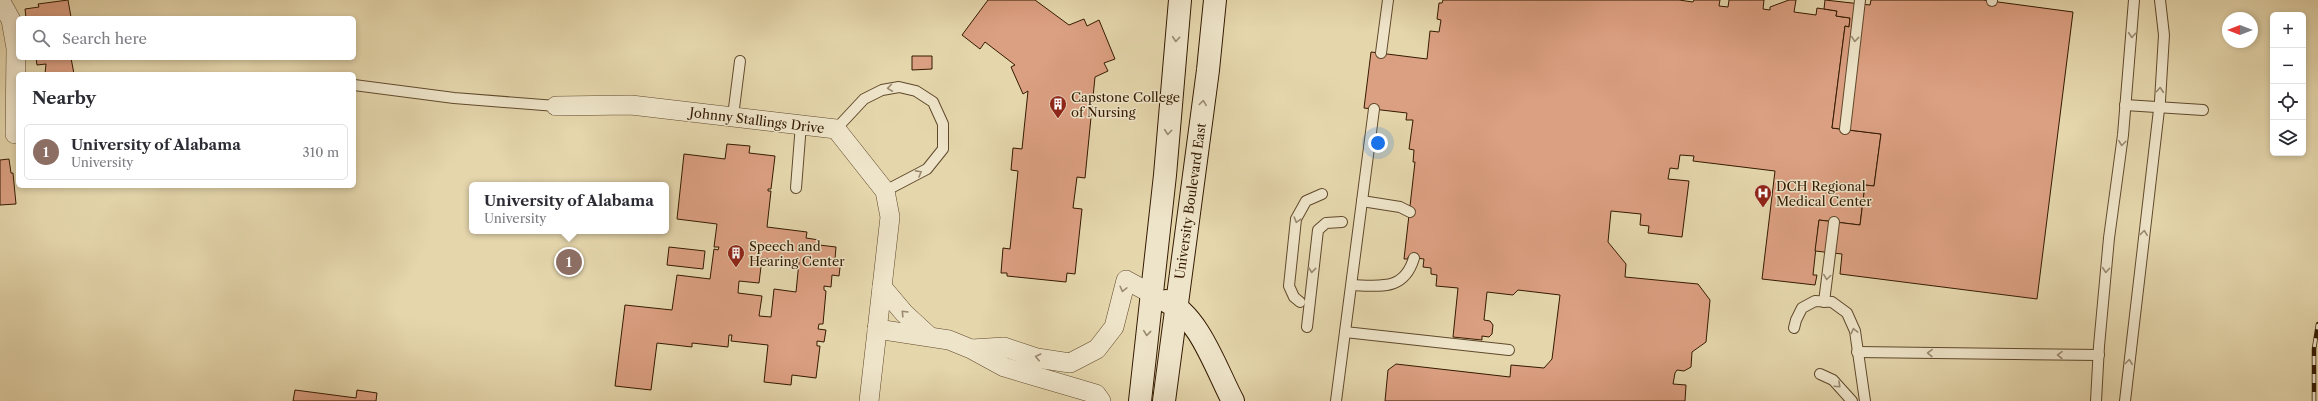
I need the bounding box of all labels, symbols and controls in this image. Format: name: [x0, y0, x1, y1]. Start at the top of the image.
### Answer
north arrow: [2222, 12, 2258, 48]
map controls: [2270, 12, 2306, 156]
button: +: [2270, 12, 2306, 48]
search box: [16, 16, 356, 60]
icon: search: [30, 27, 52, 49]
text: Search here: [62, 29, 147, 48]
one-way arrow: [2127, 32, 2136, 38]
one-way arrow: [1172, 36, 1181, 42]
one-way arrow: [1851, 36, 1860, 42]
button: −: [2270, 48, 2306, 84]
one-way arrow: [887, 84, 893, 93]
button: locate: [2270, 84, 2306, 120]
one-way arrow: [2156, 87, 2165, 93]
text: Nearby: [32, 88, 96, 108]
place label: Capstone College of Nursing: [1071, 89, 1180, 120]
building icon: Capstone College of Nursing: [1048, 94, 1068, 119]
one-way arrow: [1198, 100, 1207, 106]
street label: Johnny Stallings Drive: [687, 104, 825, 136]
button: layers: [2270, 120, 2306, 156]
street label: University Boulevard East: [1171, 121, 1209, 280]
one-way arrow: [1164, 129, 1173, 135]
your location: [1368, 133, 1388, 153]
text: University of Alabama: [71, 135, 241, 154]
one-way arrow: [2117, 140, 2126, 146]
text: 1: [43, 144, 49, 160]
text: 310 m: [303, 144, 339, 160]
text: University: [71, 154, 134, 170]
one-way arrow: [915, 171, 922, 178]
place label: DCH Regional Medical Center: [1776, 178, 1872, 209]
popup: [469, 182, 669, 234]
hospital icon: DCH Regional Medical Center: [1753, 183, 1773, 208]
text: University of Alabama: [484, 191, 654, 210]
text: University: [484, 210, 547, 226]
one-way arrow: [1293, 216, 1302, 223]
one-way arrow: [2139, 230, 2148, 236]
place label: Speech and Hearing Center: [749, 238, 845, 269]
building icon: Speech and Hearing Center: [726, 243, 746, 268]
pin: 1: [556, 247, 582, 277]
one-way arrow: [1308, 267, 1317, 273]
one-way arrow: [2102, 267, 2111, 273]
one-way arrow: [1823, 274, 1832, 280]
one-way arrow: [1120, 286, 1128, 292]
one-way arrow: [902, 310, 909, 317]
one-way arrow: [1850, 328, 1858, 334]
one-way arrow: [1143, 330, 1152, 336]
one-way arrow: [1927, 349, 1933, 357]
one-way arrow: [2057, 350, 2063, 359]
one-way arrow: [1035, 354, 1041, 362]
one-way arrow: [2124, 359, 2133, 365]
one-way arrow: [1833, 380, 1841, 388]

